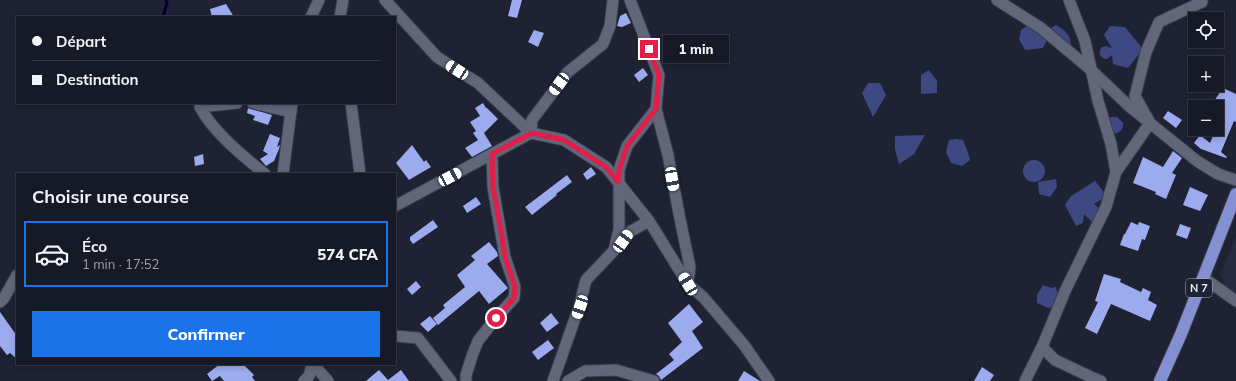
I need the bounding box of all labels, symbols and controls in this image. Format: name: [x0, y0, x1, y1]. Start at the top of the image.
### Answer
map controls: [1188, 12, 1224, 136]
button: locate: [1188, 12, 1224, 48]
text: Départ: [56, 32, 106, 51]
callout: 1 min: [663, 35, 729, 63]
route end: [640, 40, 658, 58]
text: 1 min: [679, 41, 713, 57]
button: +: [1188, 56, 1224, 92]
car: [444, 58, 470, 82]
text: Destination: [56, 70, 139, 89]
car: [547, 71, 571, 97]
button: −: [1188, 100, 1224, 136]
car: [437, 166, 463, 188]
car: [664, 166, 680, 192]
text: Choisir une course: [32, 185, 189, 208]
car: [611, 228, 635, 254]
icon: car: [34, 236, 70, 272]
text: Éco: [82, 237, 107, 256]
text: 574 CFA: [317, 245, 378, 264]
text: 1 min · 17:52: [82, 256, 159, 272]
car: [677, 271, 699, 297]
road number: N 7: [1186, 279, 1212, 297]
car: [570, 294, 590, 320]
route start: [487, 309, 505, 327]
button: Confirmer: [32, 311, 380, 357]

